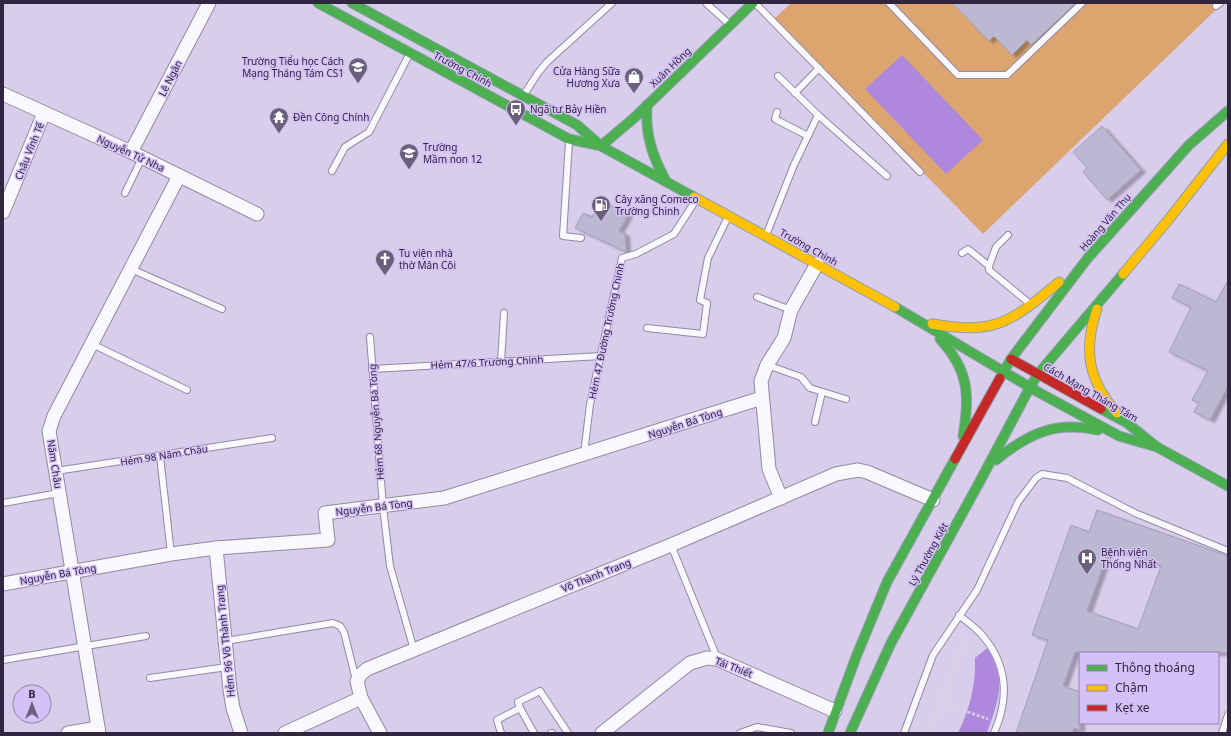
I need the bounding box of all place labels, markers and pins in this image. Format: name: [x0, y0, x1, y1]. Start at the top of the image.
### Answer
place label: Trường Tiểu học Cách Mạng Tháng Tám CS1: [242, 54, 344, 80]
school or university icon: Trường Tiểu học Cách Mạng Tháng Tám CS1: [347, 56, 369, 84]
place label: Cửa Hàng Sữa Hương Xưa: [553, 64, 620, 90]
shop icon: Cửa Hàng Sữa Hương Xưa: [623, 66, 645, 94]
bus stop icon: Ngã tư Bảy Hiền: [505, 98, 527, 126]
place label: Ngã tư Bảy Hiền: [530, 102, 607, 116]
temple icon: Đền Công Chính: [268, 106, 290, 134]
place label: Đền Công Chính: [293, 110, 369, 124]
place label: Trường Mầm non 12: [423, 140, 482, 166]
school or university icon: Trường Mầm non 12: [398, 142, 420, 170]
place label: Cây xăng Comeco Trường Chinh: [615, 192, 699, 218]
fuel station icon: Cây xăng Comeco Trường Chinh: [590, 194, 612, 222]
place label: Tu viện nhà thờ Mân Côi: [399, 246, 456, 272]
church icon: Tu viện nhà thờ Mân Côi: [374, 248, 396, 276]
place label: Bệnh viện Thống Nhất: [1101, 545, 1157, 571]
hospital icon: Bệnh viện Thống Nhất: [1076, 547, 1098, 575]

